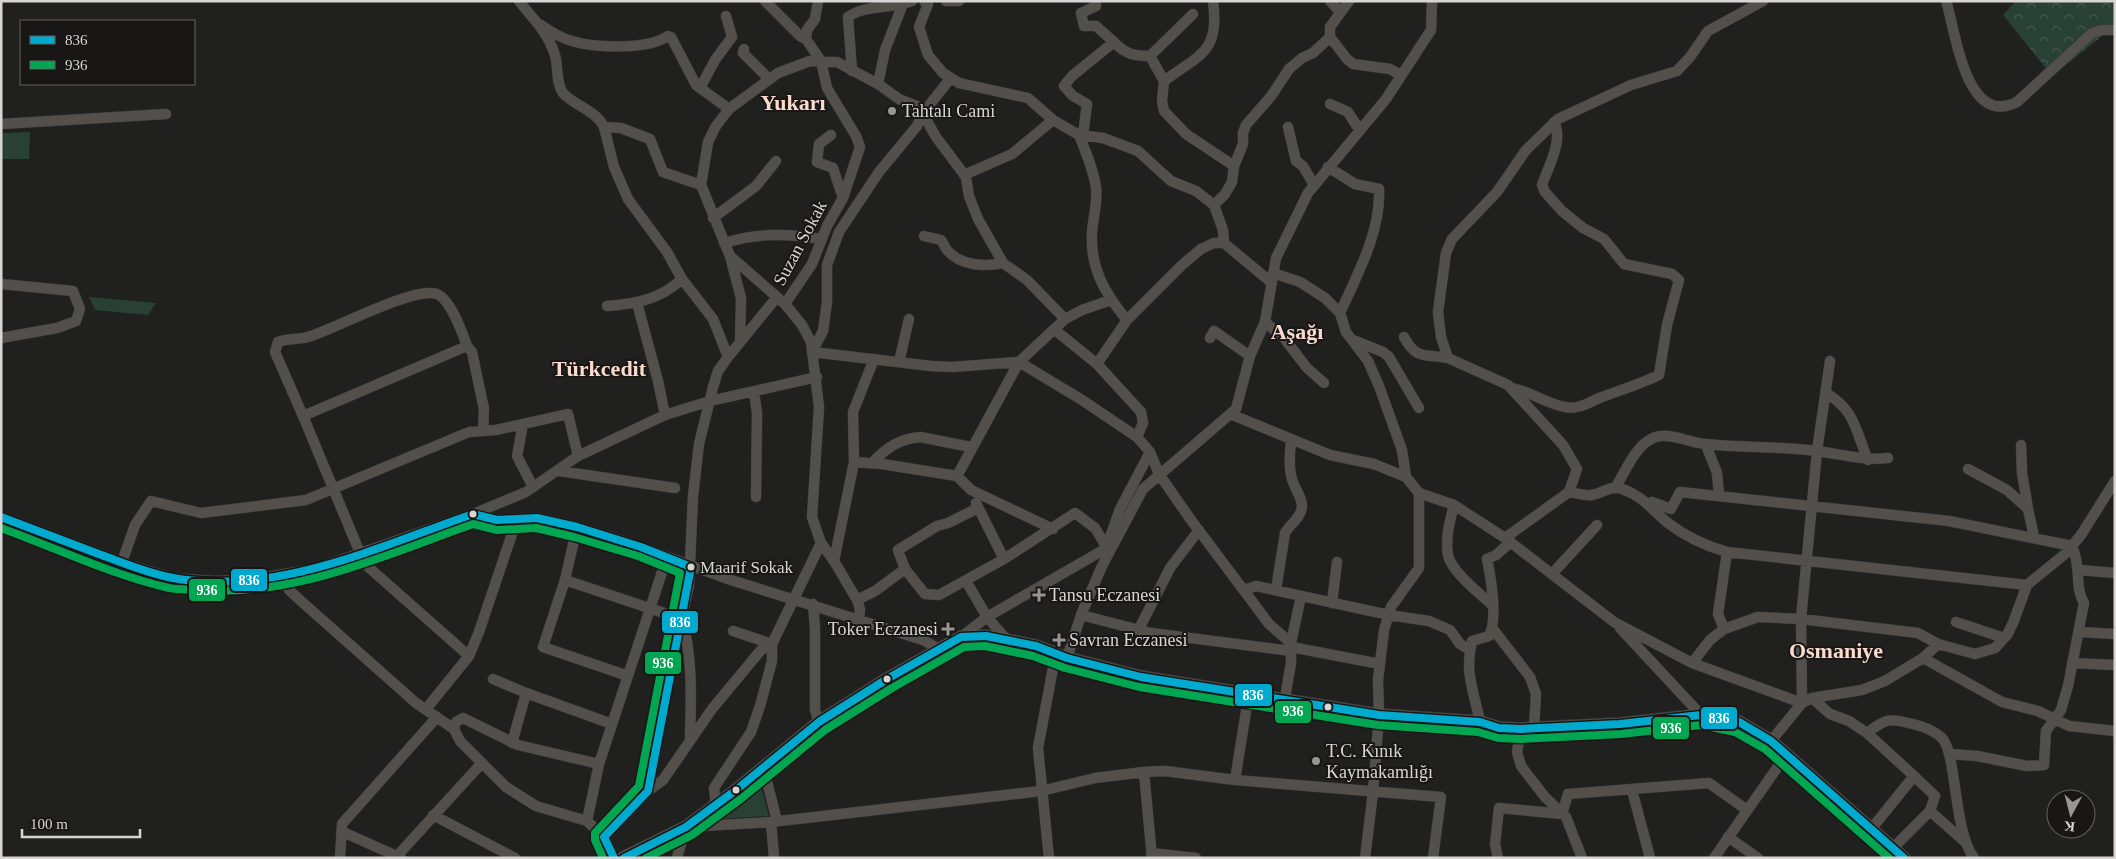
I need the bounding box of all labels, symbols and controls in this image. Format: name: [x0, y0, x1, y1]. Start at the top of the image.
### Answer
legend: [20, 20, 195, 85]
text: 836: [65, 32, 88, 48]
text: 936: [65, 57, 88, 73]
district label: Yukarı: [760, 90, 826, 115]
place label: Tahtalı Cami: [902, 101, 995, 121]
marker: Tahtalı Cami: [886, 105, 898, 117]
street label: Suzan Sokak: [769, 197, 831, 289]
district label: Aşağı: [1271, 319, 1323, 344]
district label: Türkcedit: [552, 356, 647, 381]
unlabelled marker: [468, 509, 478, 519]
place label: Maarif Sokak: [700, 558, 794, 577]
marker: Maarif Sokak: [686, 562, 696, 572]
line badge: 836: [230, 568, 268, 592]
text: 836: [239, 573, 260, 588]
line badge: 936: [188, 578, 226, 602]
text: 936: [197, 583, 218, 598]
place label: Tansu Eczanesi: [1049, 585, 1160, 605]
marker: Tansu Eczanesi: [1033, 589, 1045, 601]
line badge: 836: [661, 610, 699, 634]
text: 836: [670, 615, 691, 630]
place label: Toker Eczanesi: [828, 619, 938, 639]
marker: Toker Eczanesi: [942, 623, 954, 635]
place label: Savran Eczanesi: [1069, 630, 1187, 650]
marker: Savran Eczanesi: [1053, 634, 1065, 646]
district label: Osmaniye: [1789, 638, 1883, 663]
line badge: 936: [644, 651, 682, 675]
text: 936: [653, 656, 674, 671]
unlabelled marker: [882, 674, 892, 684]
line badge: 836: [1234, 683, 1273, 707]
text: 836: [1243, 688, 1264, 703]
line badge: 936: [1274, 700, 1312, 724]
unlabelled marker: [1323, 702, 1333, 712]
text: 936: [1283, 704, 1304, 719]
line badge: 836: [1700, 706, 1738, 730]
text: 836: [1709, 711, 1730, 726]
line badge: 936: [1652, 716, 1690, 740]
text: 936: [1661, 721, 1682, 736]
place label: T.C. Kınık Kaymakamlığı: [1326, 741, 1433, 782]
marker: T.C. Kınık Kaymakamlığı: [1310, 755, 1322, 767]
unlabelled marker: [731, 785, 741, 795]
north arrow: [2046, 789, 2096, 839]
scale bar: [22, 806, 140, 838]
text: 100 m: [30, 816, 68, 832]
text: K: [2063, 818, 2076, 835]

